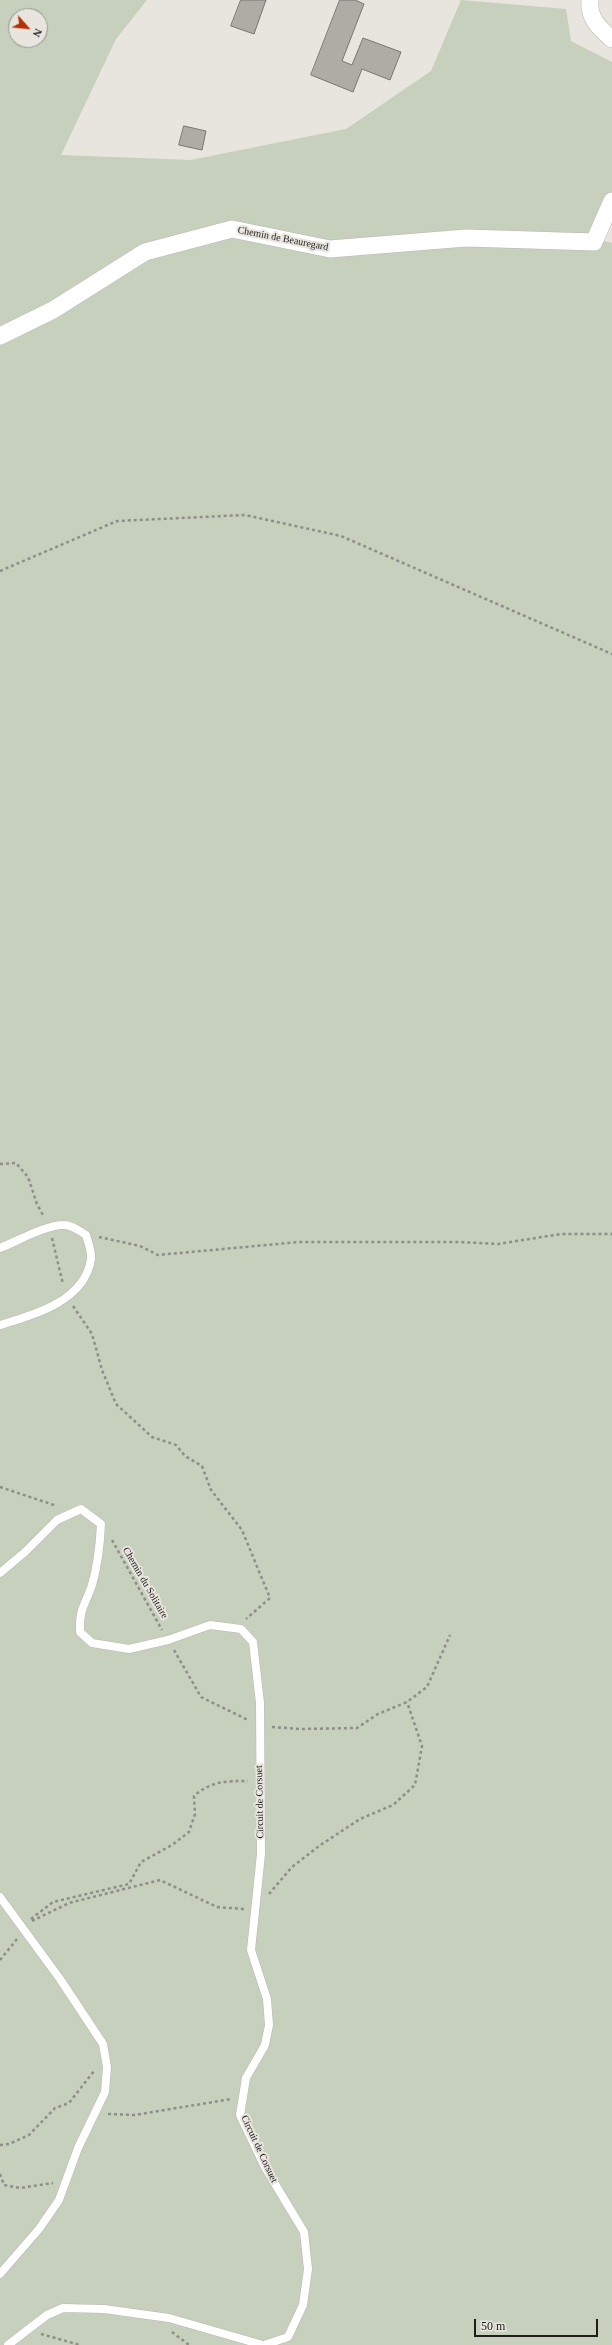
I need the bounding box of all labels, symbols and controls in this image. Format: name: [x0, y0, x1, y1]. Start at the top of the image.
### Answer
north arrow: [8, 8, 48, 48]
text: N: [31, 27, 45, 39]
street label: Chemin de Beauregard: [237, 224, 329, 254]
street label: Chemin du Solitaire: [120, 1545, 170, 1621]
street label: Circuit de Corsuet: [253, 1765, 267, 1839]
street label: Circuit de Corsuet: [238, 2113, 280, 2185]
scale bar: [476, 2311, 600, 2337]
text: 50 m: [481, 2319, 505, 2333]

